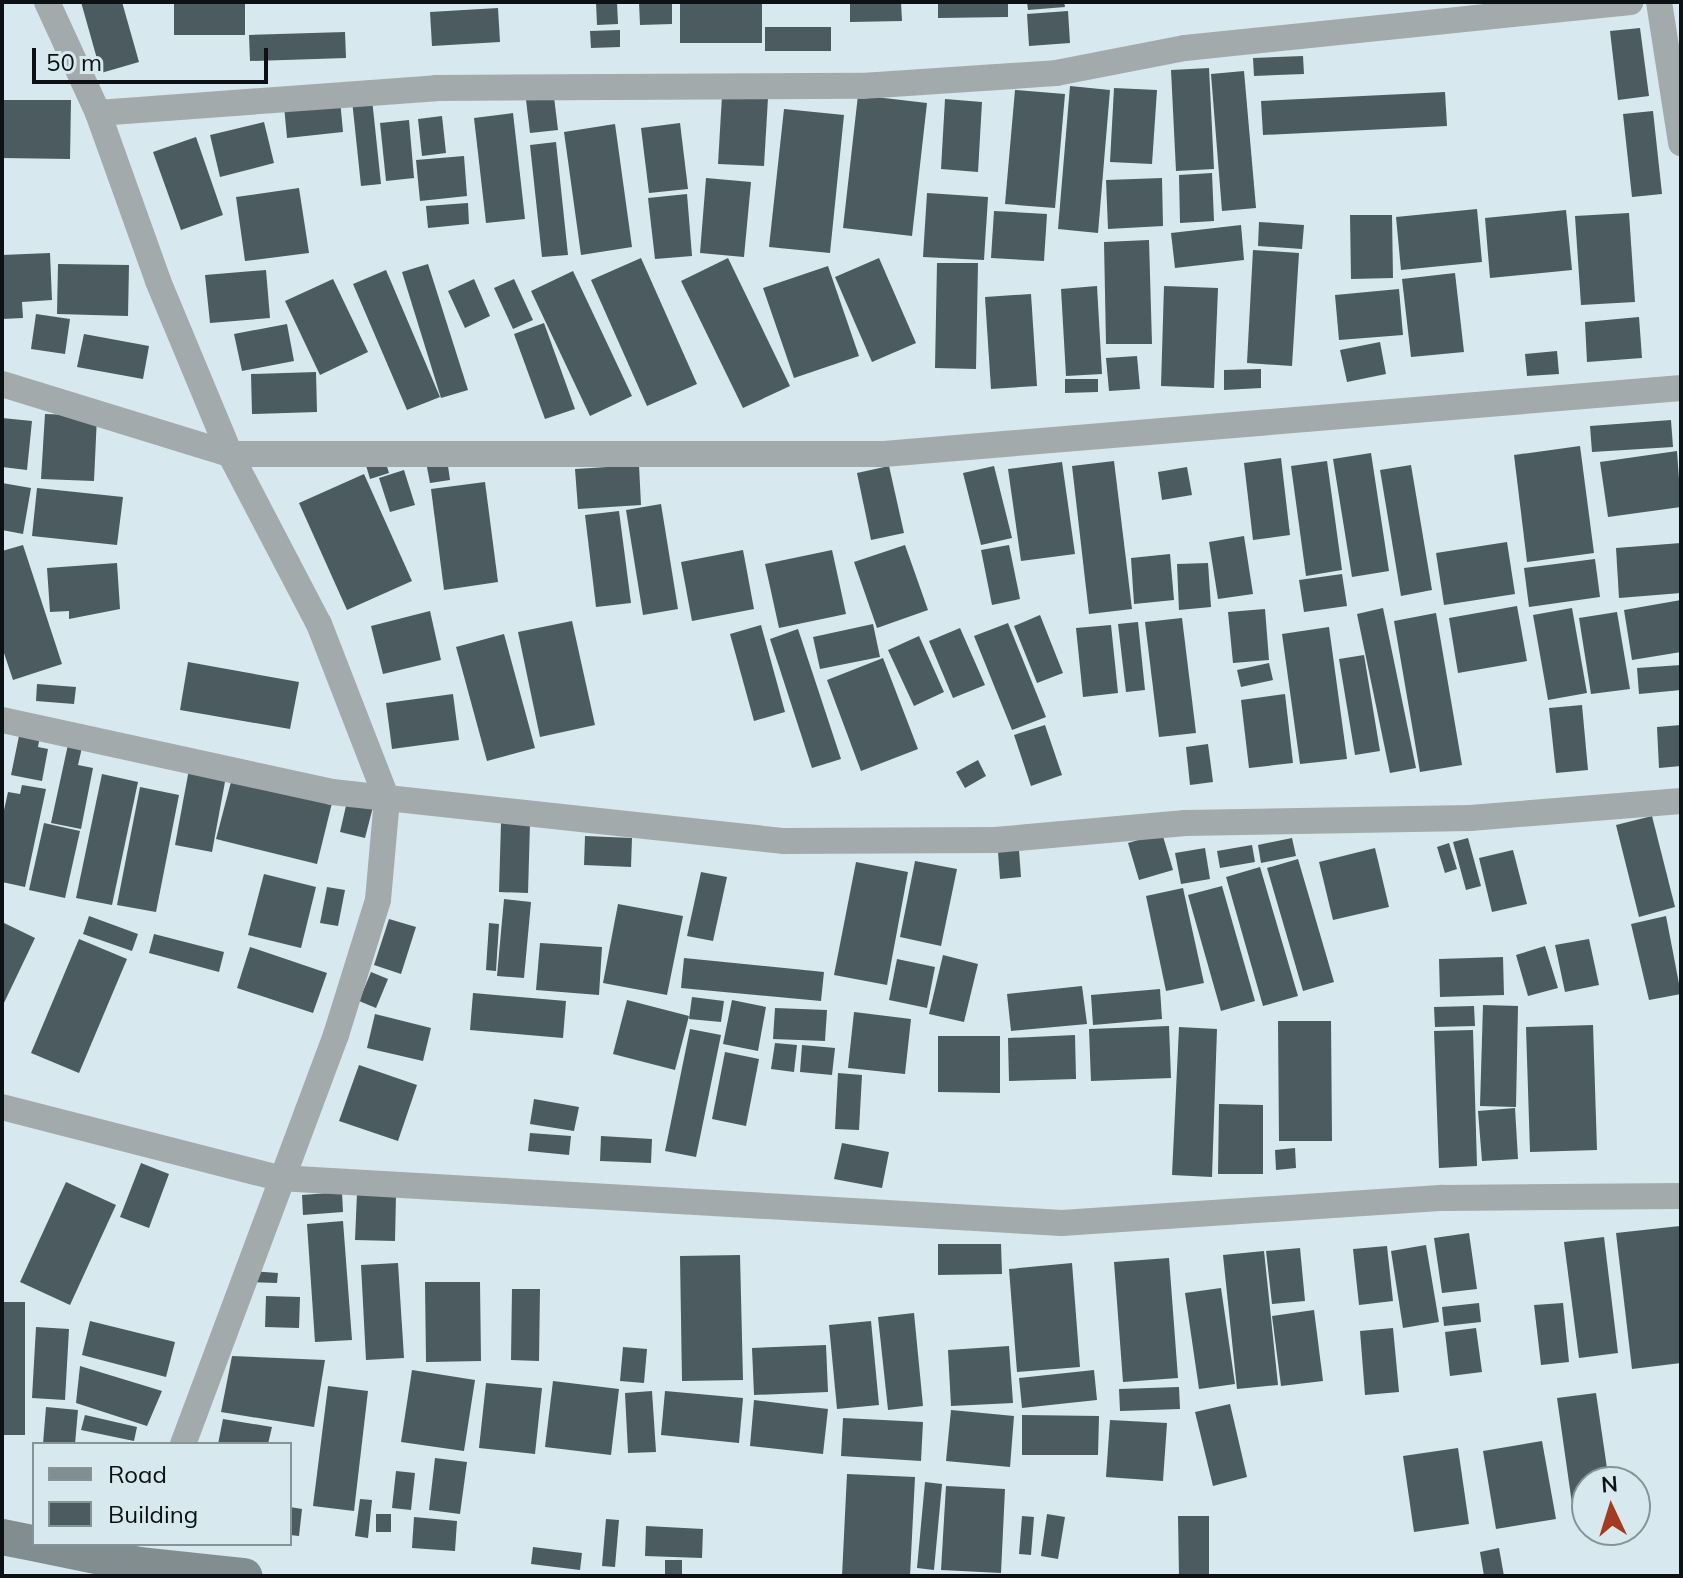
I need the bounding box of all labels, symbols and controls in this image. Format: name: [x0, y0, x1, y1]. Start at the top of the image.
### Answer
scale bar: [36, 32, 272, 82]
text: 50 m: [46, 47, 102, 77]
legend: [32, 1442, 292, 1546]
text: Road: [108, 1459, 167, 1489]
north arrow: [1571, 1466, 1651, 1546]
text: N: [1600, 1470, 1619, 1499]
text: Building: [108, 1499, 198, 1529]

